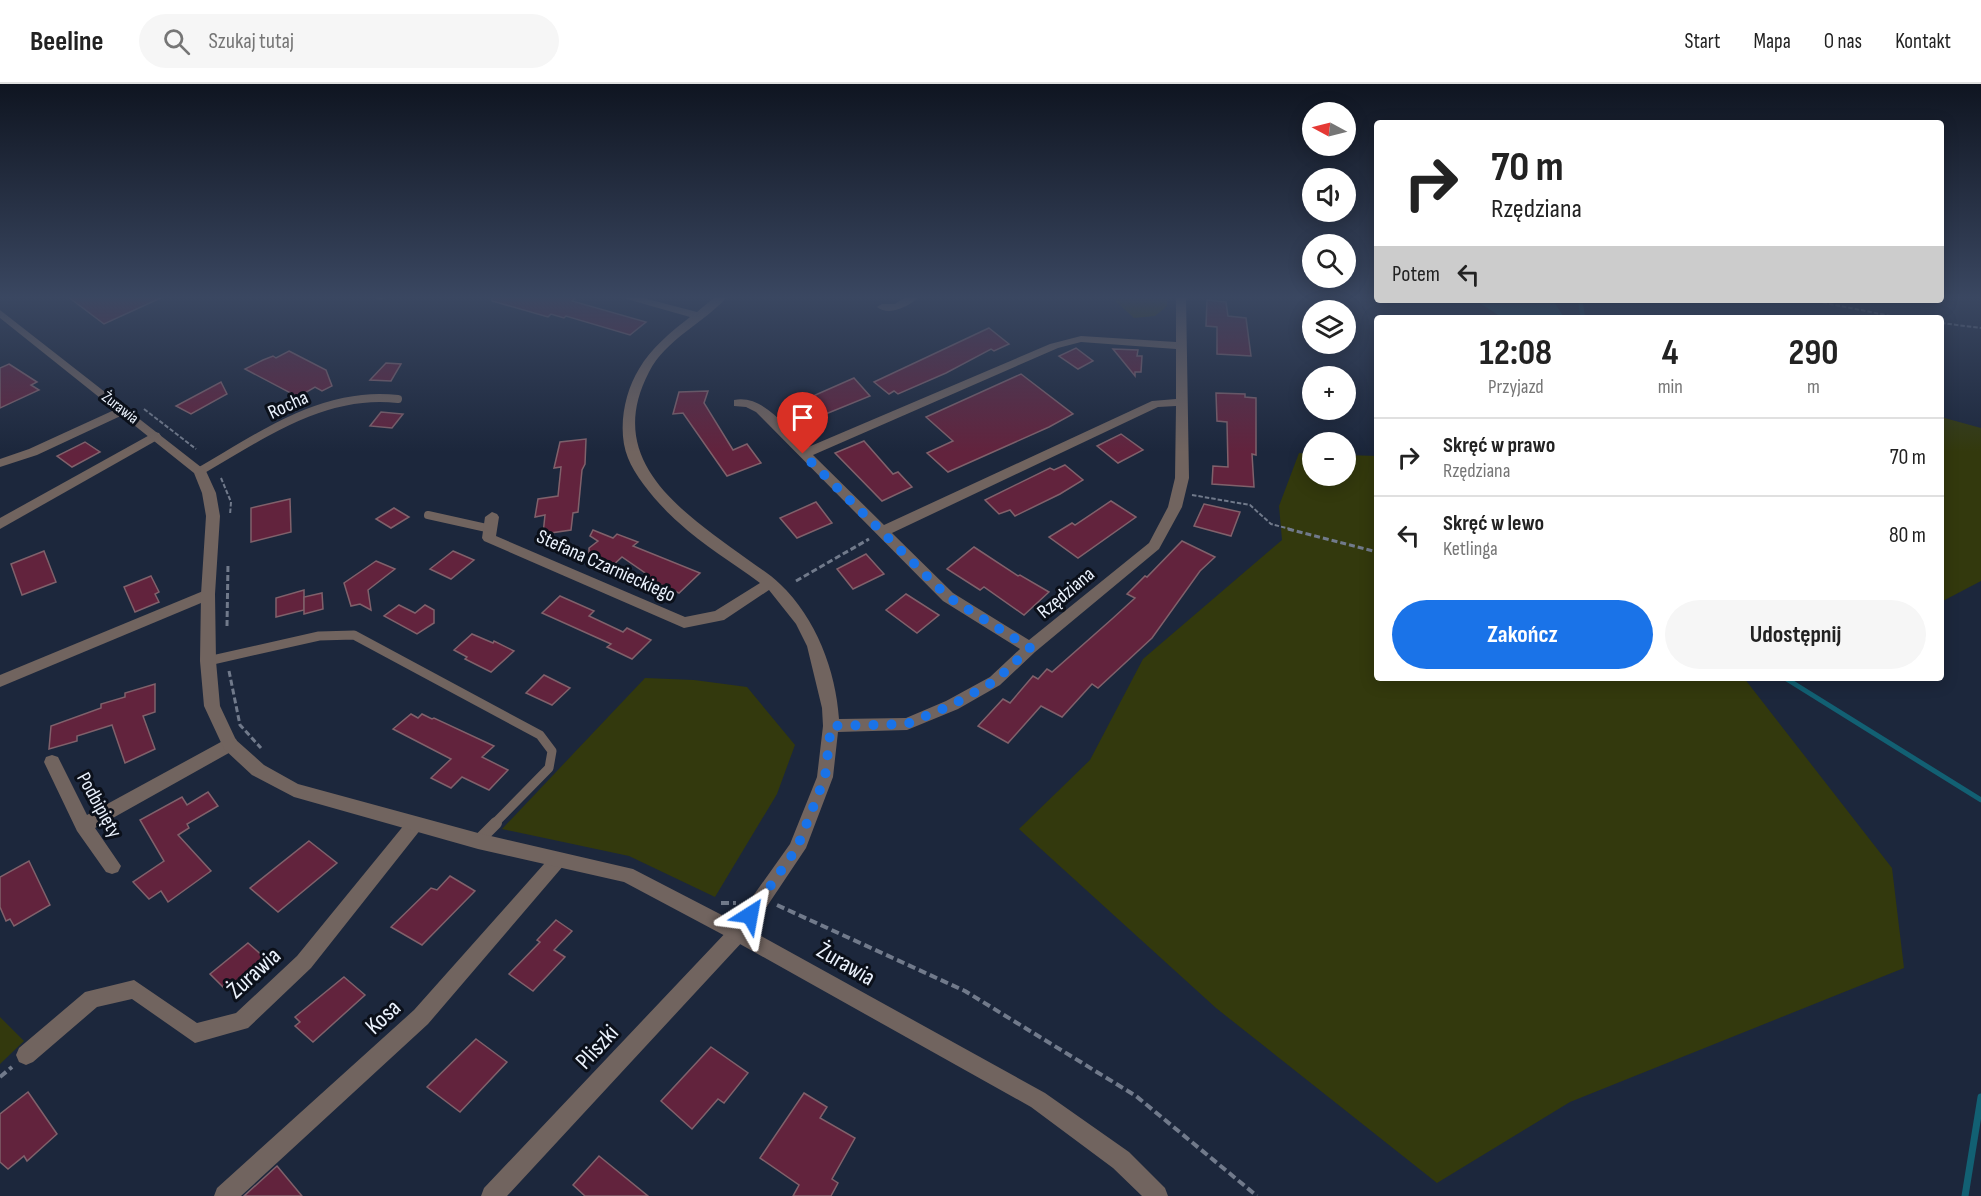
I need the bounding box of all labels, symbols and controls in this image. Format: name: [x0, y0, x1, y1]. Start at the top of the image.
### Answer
search box: [139, 14, 559, 68]
text: Beeline: [30, 25, 103, 58]
icon: search: [160, 25, 193, 58]
text: Szukaj tutaj: [208, 28, 294, 55]
text: Start: [1684, 29, 1721, 54]
text: Mapa: [1754, 29, 1791, 54]
text: O nas: [1824, 29, 1862, 54]
text: Kontakt: [1895, 29, 1951, 54]
north arrow: [1302, 102, 1356, 156]
map controls: [1302, 102, 1356, 486]
text: 70 m: [1491, 142, 1564, 193]
icon: right: [1392, 144, 1470, 222]
button: sound: [1302, 168, 1356, 222]
text: Rzędziana: [1491, 193, 1582, 225]
button: search: [1302, 234, 1356, 288]
icon: left: [1452, 258, 1485, 291]
text: Potem: [1392, 261, 1440, 288]
button: layers: [1302, 300, 1356, 354]
text: 12:08: [1480, 332, 1552, 375]
text: 4: [1662, 332, 1679, 375]
text: 290: [1788, 332, 1838, 375]
button: +: [1302, 366, 1356, 420]
text: Przyjazd: [1488, 375, 1544, 399]
text: min: [1658, 375, 1683, 399]
text: m: [1807, 375, 1820, 399]
street label: Rocha: [264, 385, 312, 425]
street label: Żurawia: [98, 388, 142, 428]
pin: [777, 392, 828, 454]
icon: arrive: [786, 401, 819, 434]
button: −: [1302, 432, 1356, 486]
text: Skręć w prawo: [1443, 432, 1555, 459]
icon: right: [1392, 441, 1425, 474]
text: 70 m: [1890, 444, 1926, 471]
text: Rzędziana: [1443, 459, 1510, 483]
text: Skręć w lewo: [1443, 510, 1544, 537]
icon: left: [1392, 519, 1425, 552]
text: 80 m: [1889, 522, 1926, 549]
street label: Stefana Czarnieckiego: [533, 525, 679, 607]
text: Ketlinga: [1443, 537, 1498, 561]
street label: Rzędziana: [1032, 562, 1100, 624]
button: Zakończ: [1392, 600, 1653, 669]
button: Udostępnij: [1665, 600, 1926, 669]
street label: Podbipięty: [71, 768, 127, 842]
position arrow: [718, 883, 782, 947]
street label: Żurawia: [812, 936, 880, 992]
street label: Żurawia: [221, 941, 287, 1005]
street label: Kosa: [359, 993, 407, 1041]
street label: Pliszki: [569, 1019, 625, 1075]

